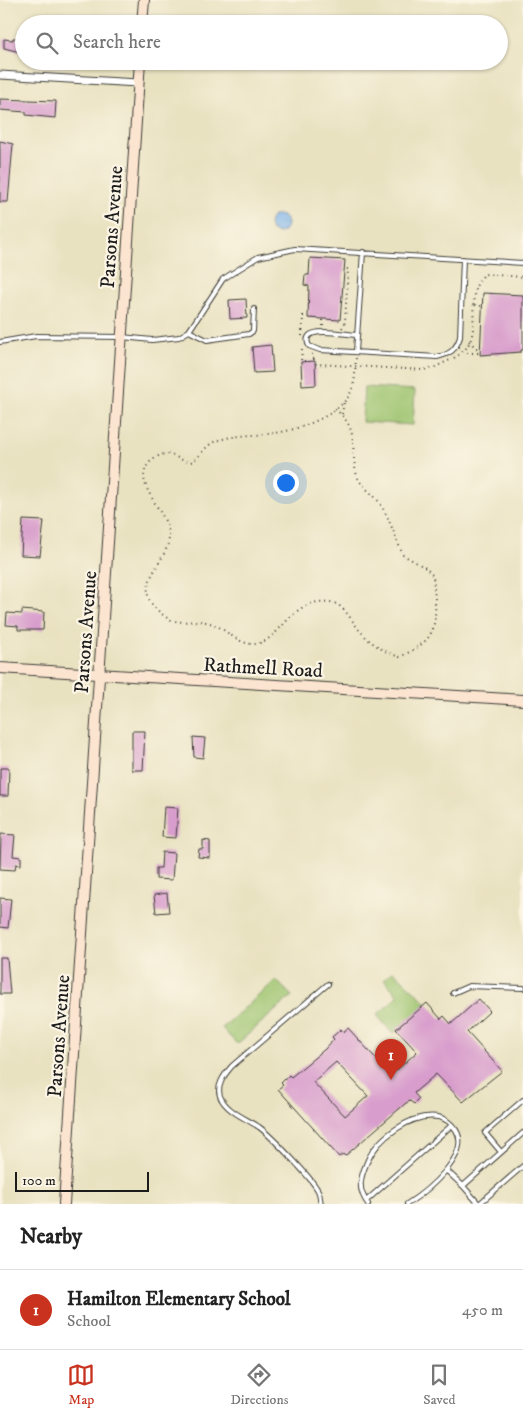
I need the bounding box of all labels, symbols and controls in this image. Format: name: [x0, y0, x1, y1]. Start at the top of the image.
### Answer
search box: [15, 15, 508, 70]
icon: search: [33, 29, 61, 57]
text: Search here: [73, 31, 161, 54]
street label: Parsons Avenue: [96, 165, 129, 289]
your location: [273, 470, 299, 496]
street label: Parsons Avenue: [70, 570, 103, 694]
street label: Rathmell Road: [203, 653, 323, 684]
street label: Parsons Avenue: [43, 974, 76, 1098]
pin: 1: [375, 1039, 407, 1080]
scale bar: [15, 1169, 149, 1192]
text: 100 m: [22, 1172, 56, 1190]
text: Nearby: [20, 1224, 82, 1250]
text: Hamilton Elementary School: [67, 1288, 291, 1311]
text: 1: [33, 1300, 39, 1320]
text: 450 m: [462, 1300, 503, 1320]
text: School: [67, 1311, 111, 1331]
tab: Map: [67, 1361, 95, 1409]
tab: Directions: [230, 1361, 288, 1409]
tab: Saved: [423, 1361, 456, 1409]

